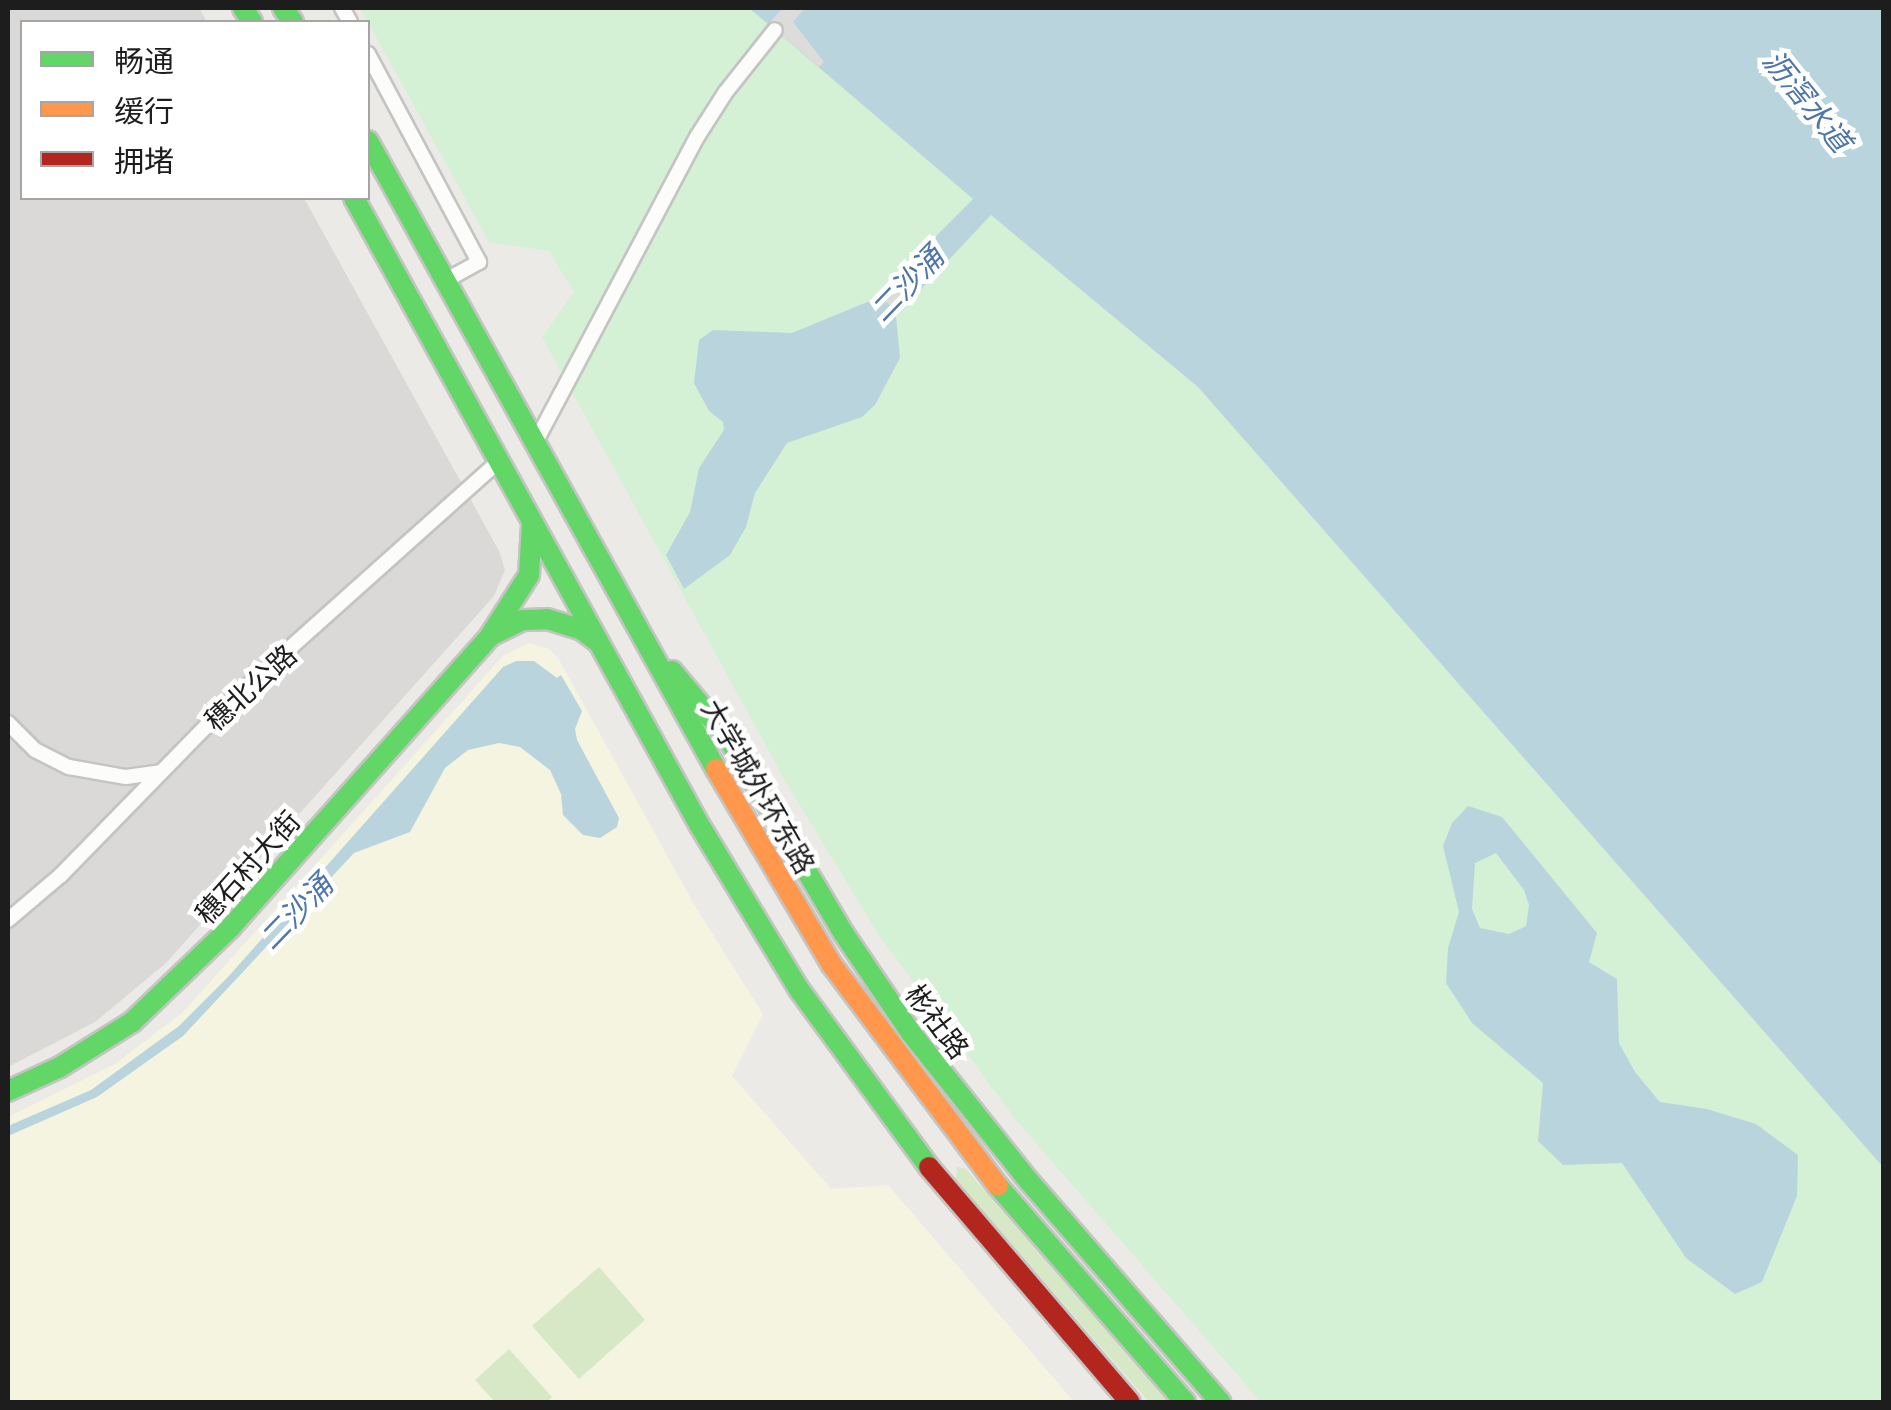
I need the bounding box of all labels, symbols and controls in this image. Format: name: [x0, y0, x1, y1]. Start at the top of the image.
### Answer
legend: [20, 20, 370, 200]
text: 畅通: [114, 41, 174, 78]
water label: 沥滘水道: [1756, 42, 1860, 158]
text: 缓行: [114, 91, 174, 128]
text: 拥堵: [114, 141, 174, 178]
water label: 二沙涌: [862, 238, 950, 328]
street label: 穗北公路: [197, 637, 303, 737]
street label: 大学城外环东路: [695, 693, 823, 879]
street label: 穗石村大街: [188, 804, 306, 930]
water label: 二沙涌: [251, 866, 339, 956]
street label: 彬社路: [899, 977, 977, 1065]

